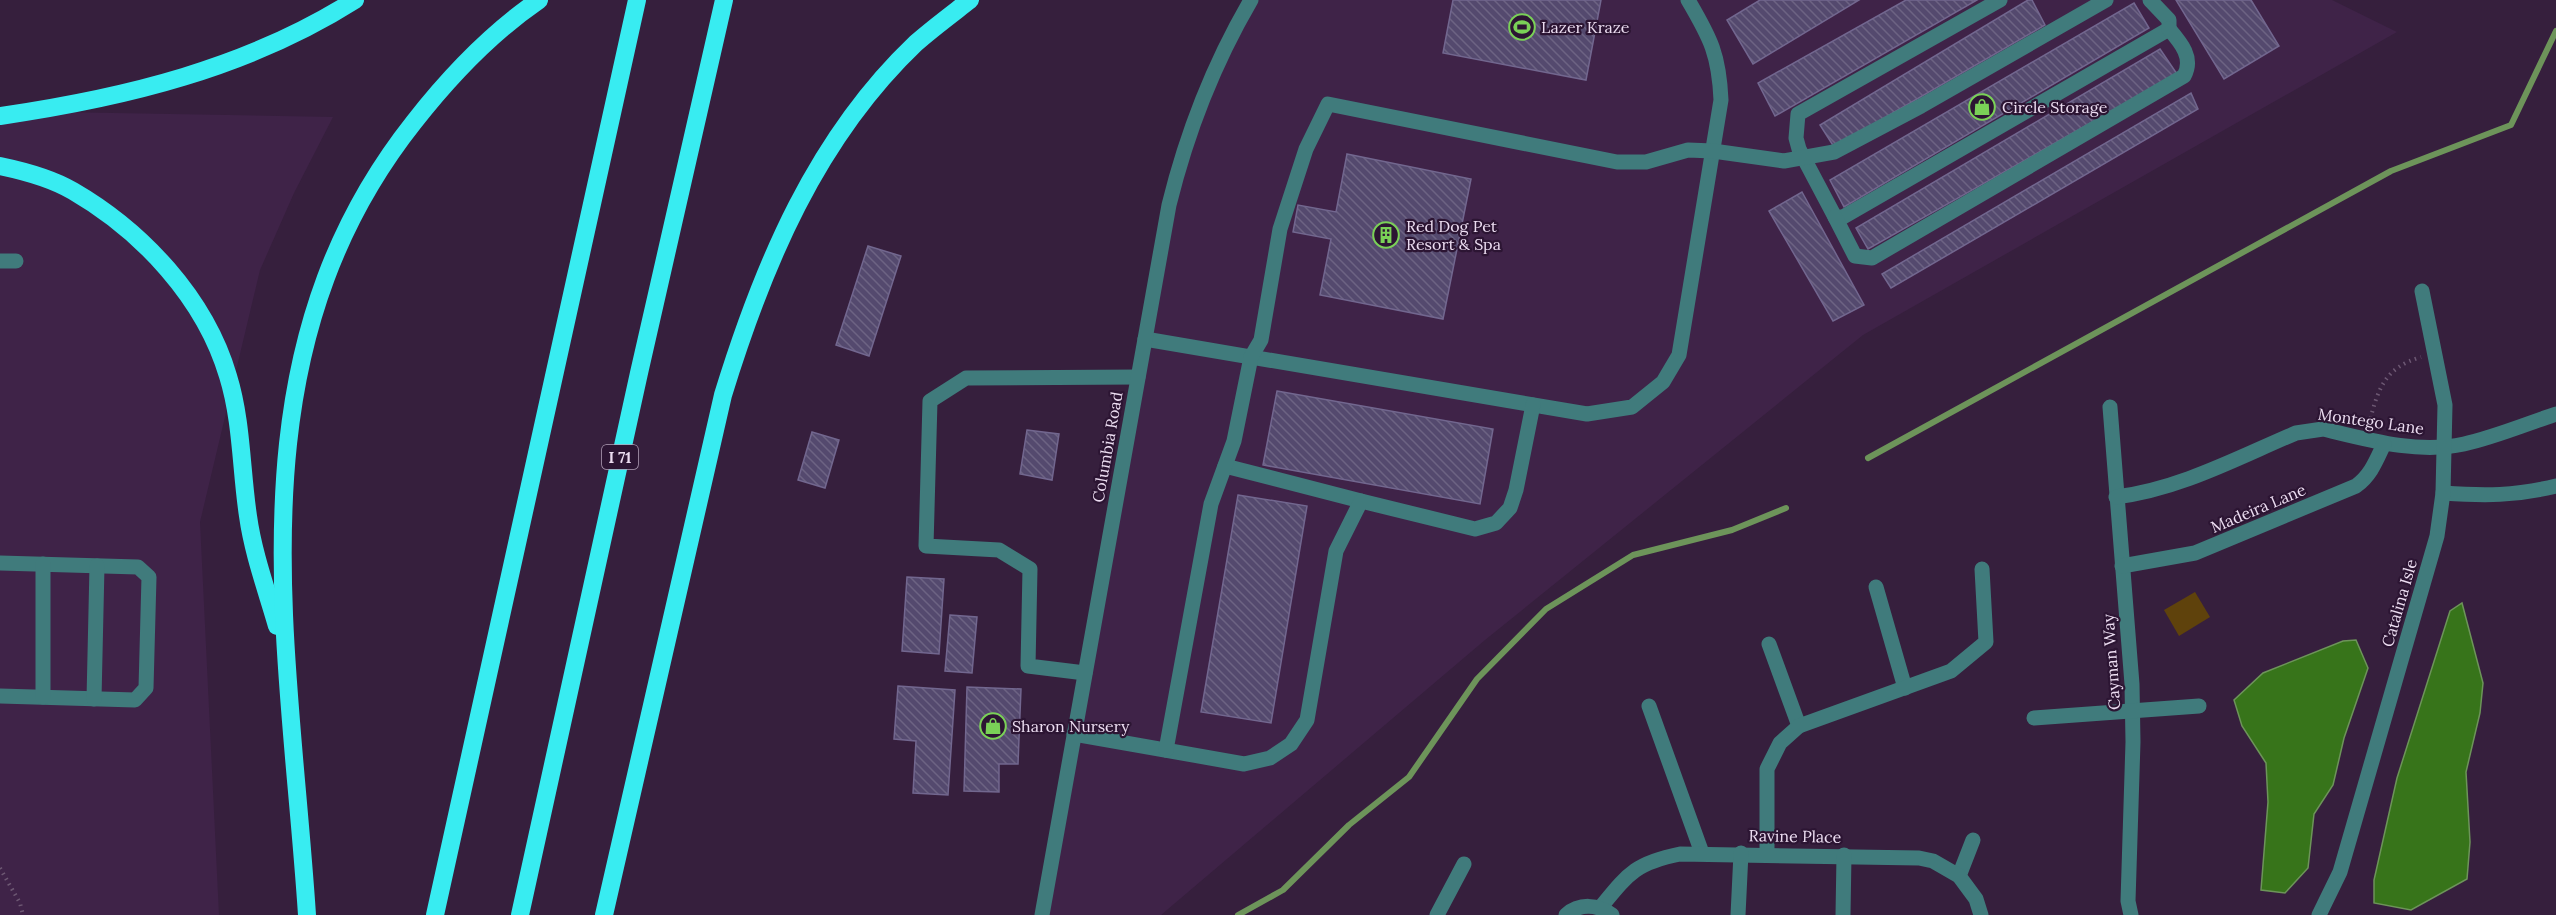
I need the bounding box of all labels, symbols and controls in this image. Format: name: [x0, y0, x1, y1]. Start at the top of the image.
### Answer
sports icon: Lazer Kraze: [1507, 12, 1537, 42]
place label: Lazer Kraze: [1541, 17, 1630, 37]
shop icon: Circle Storage: [1967, 92, 1997, 122]
place label: Circle Storage: [2002, 97, 2108, 117]
place label: Red Dog Pet Resort & Spa: [1406, 216, 1501, 254]
building icon: Red Dog Pet Resort & Spa: [1371, 220, 1401, 250]
street label: Columbia Road: [1087, 390, 1127, 504]
street label: Montego Lane: [2317, 404, 2426, 438]
road number: I 71: [602, 445, 638, 469]
street label: Madeira Lane: [2208, 479, 2309, 537]
street label: Catalina Isle: [2377, 556, 2421, 649]
street label: Cayman Way: [2098, 613, 2124, 711]
shop icon: Sharon Nursery: [978, 711, 1008, 741]
place label: Sharon Nursery: [1012, 716, 1130, 736]
street label: Ravine Place: [1749, 825, 1842, 847]

